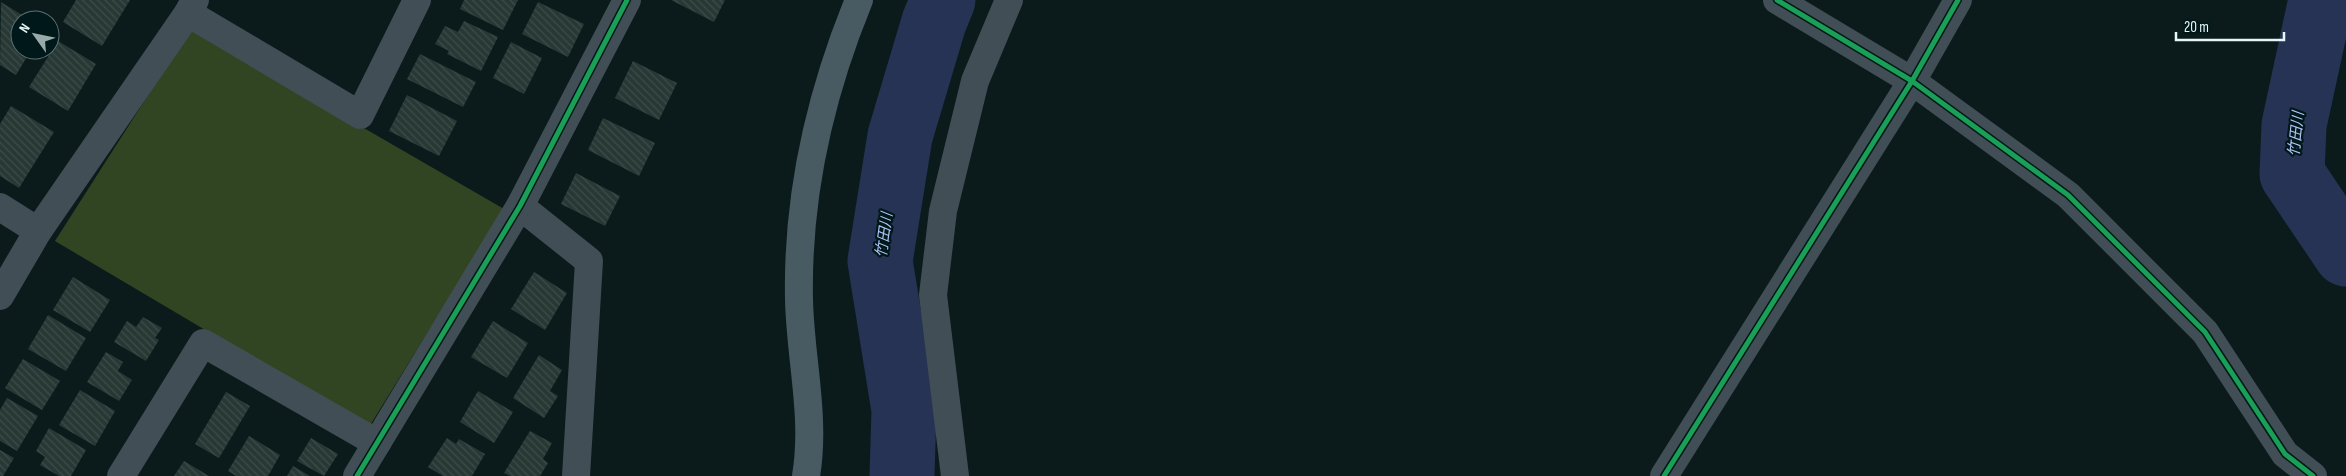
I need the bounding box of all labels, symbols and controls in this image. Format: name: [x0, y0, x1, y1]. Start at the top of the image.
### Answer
north arrow: [10, 10, 60, 60]
scale bar: [2176, 10, 2284, 42]
text: 20 m: [2184, 18, 2209, 37]
text: N: [15, 20, 34, 36]
water label: 竹田川: [2285, 109, 2309, 157]
water label: 竹田川: [872, 209, 897, 259]

